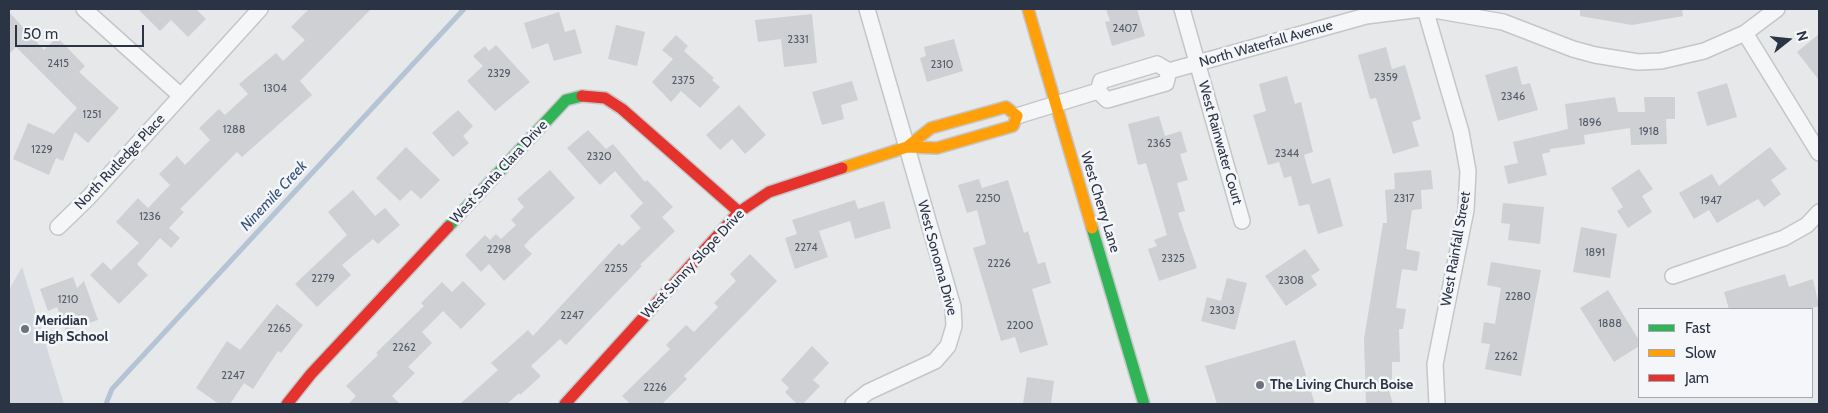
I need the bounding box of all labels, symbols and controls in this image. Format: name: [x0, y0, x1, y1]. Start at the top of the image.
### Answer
scale bar: [18, 15, 146, 47]
north arrow: [1763, 15, 1813, 65]
street label: North Waterfall Avenue: [1197, 17, 1335, 71]
house number: 2407: [1112, 22, 1138, 36]
text: 50 m: [23, 25, 58, 43]
text: N: [1792, 29, 1812, 43]
house number: 2331: [787, 33, 809, 47]
house number: 2415: [47, 57, 69, 71]
house number: 2310: [931, 58, 953, 72]
house number: 2329: [487, 67, 511, 81]
house number: 2359: [1374, 71, 1398, 85]
house number: 2375: [671, 74, 695, 88]
street label: West Rainwater Court: [1194, 79, 1246, 207]
house number: 1304: [263, 82, 287, 96]
house number: 2346: [1501, 90, 1525, 104]
house number: 1251: [83, 108, 101, 122]
street label: North Rutledge Place: [71, 111, 169, 213]
house number: 1896: [1579, 116, 1601, 130]
street label: West Santa Clara Drive: [447, 117, 551, 227]
house number: 1288: [223, 123, 245, 137]
house number: 1918: [1639, 125, 1659, 139]
house number: 2365: [1147, 137, 1171, 151]
house number: 1229: [31, 143, 53, 157]
house number: 2344: [1275, 147, 1299, 161]
street label: West Cherry Lane: [1077, 149, 1123, 255]
house number: 2320: [586, 150, 612, 164]
water label: Ninemile Creek: [237, 157, 311, 235]
street label: West Rainfall Street: [1438, 190, 1474, 308]
house number: 2250: [975, 192, 1001, 206]
house number: 2317: [1394, 192, 1414, 206]
house number: 1947: [1700, 194, 1722, 208]
street label: West Sonoma Drive: [914, 199, 960, 317]
street label: West Sunny Slope Drive: [638, 206, 748, 322]
house number: 1236: [139, 210, 161, 224]
house number: 2274: [794, 241, 818, 255]
house number: 2298: [487, 243, 511, 257]
house number: 1891: [1585, 246, 1605, 260]
house number: 2325: [1161, 252, 1185, 266]
house number: 2226: [987, 257, 1011, 271]
house number: 2255: [604, 262, 628, 276]
house number: 2279: [311, 272, 335, 286]
house number: 2308: [1278, 274, 1304, 288]
house number: 2280: [1505, 290, 1531, 304]
house number: 1210: [58, 293, 78, 307]
house number: 2303: [1209, 304, 1235, 318]
legend: [1638, 308, 1813, 398]
house number: 2247: [560, 309, 584, 323]
place label: Meridian High School: [35, 313, 108, 346]
house number: 1888: [1598, 317, 1622, 331]
house number: 2200: [1007, 319, 1033, 333]
text: Fast: [1685, 319, 1710, 337]
house number: 2265: [267, 322, 291, 336]
marker: Meridian High School: [19, 323, 31, 335]
house number: 2262: [392, 341, 416, 355]
text: Slow: [1685, 344, 1716, 362]
house number: 2262: [1494, 350, 1518, 364]
house number: 2247: [221, 369, 245, 383]
text: Jam: [1685, 369, 1709, 387]
place label: The Living Church Boise: [1270, 377, 1413, 393]
marker: The Living Church Boise: [1254, 379, 1266, 391]
house number: 2226: [643, 381, 667, 395]

